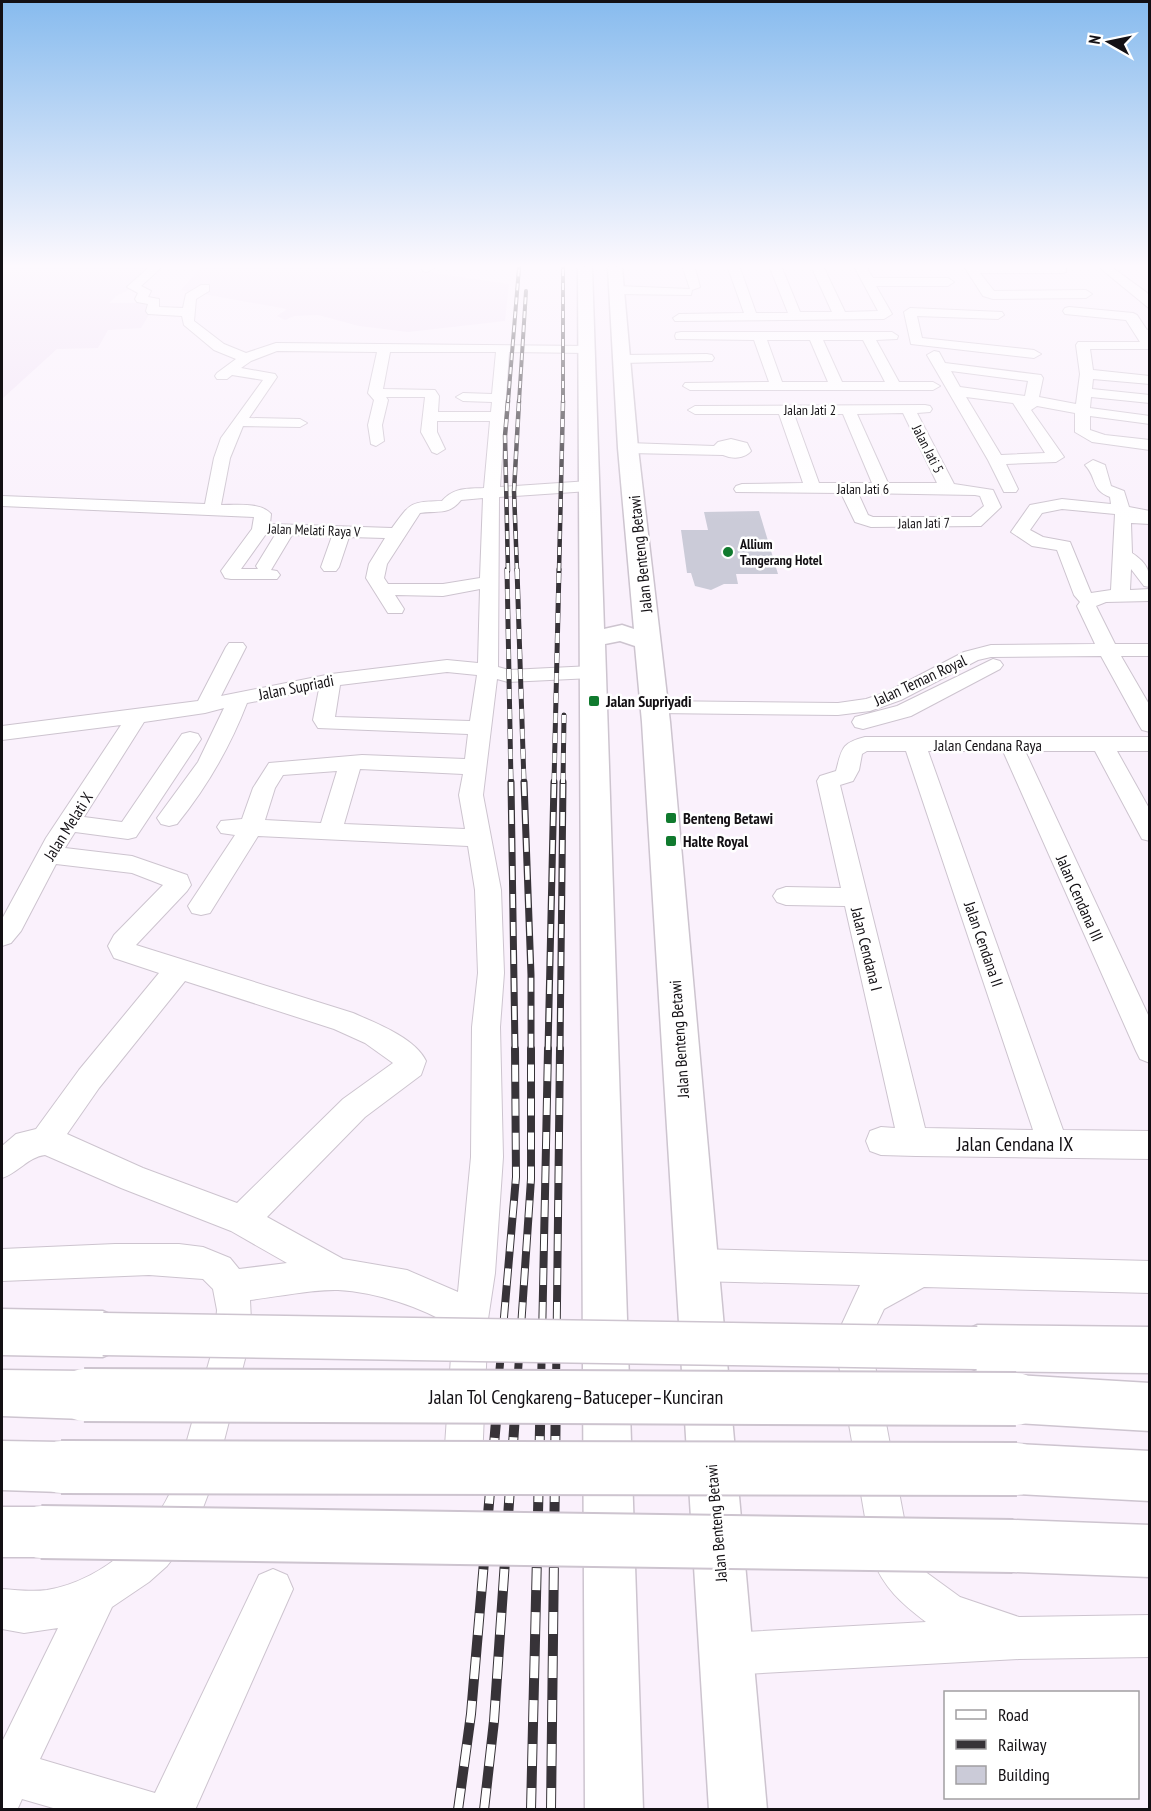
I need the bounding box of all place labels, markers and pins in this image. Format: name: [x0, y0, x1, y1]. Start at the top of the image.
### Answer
place label: Allium Tangerang Hotel: [739, 535, 823, 569]
marker: Allium Tangerang Hotel: [721, 545, 735, 559]
place label: Jalan Supriyadi: [605, 691, 692, 711]
marker: Jalan Supriyadi: [587, 694, 601, 708]
place label: Benteng Betawi: [683, 808, 773, 828]
marker: Benteng Betawi: [664, 811, 678, 825]
place label: Halte Royal: [683, 831, 748, 851]
marker: Halte Royal: [664, 834, 678, 848]

